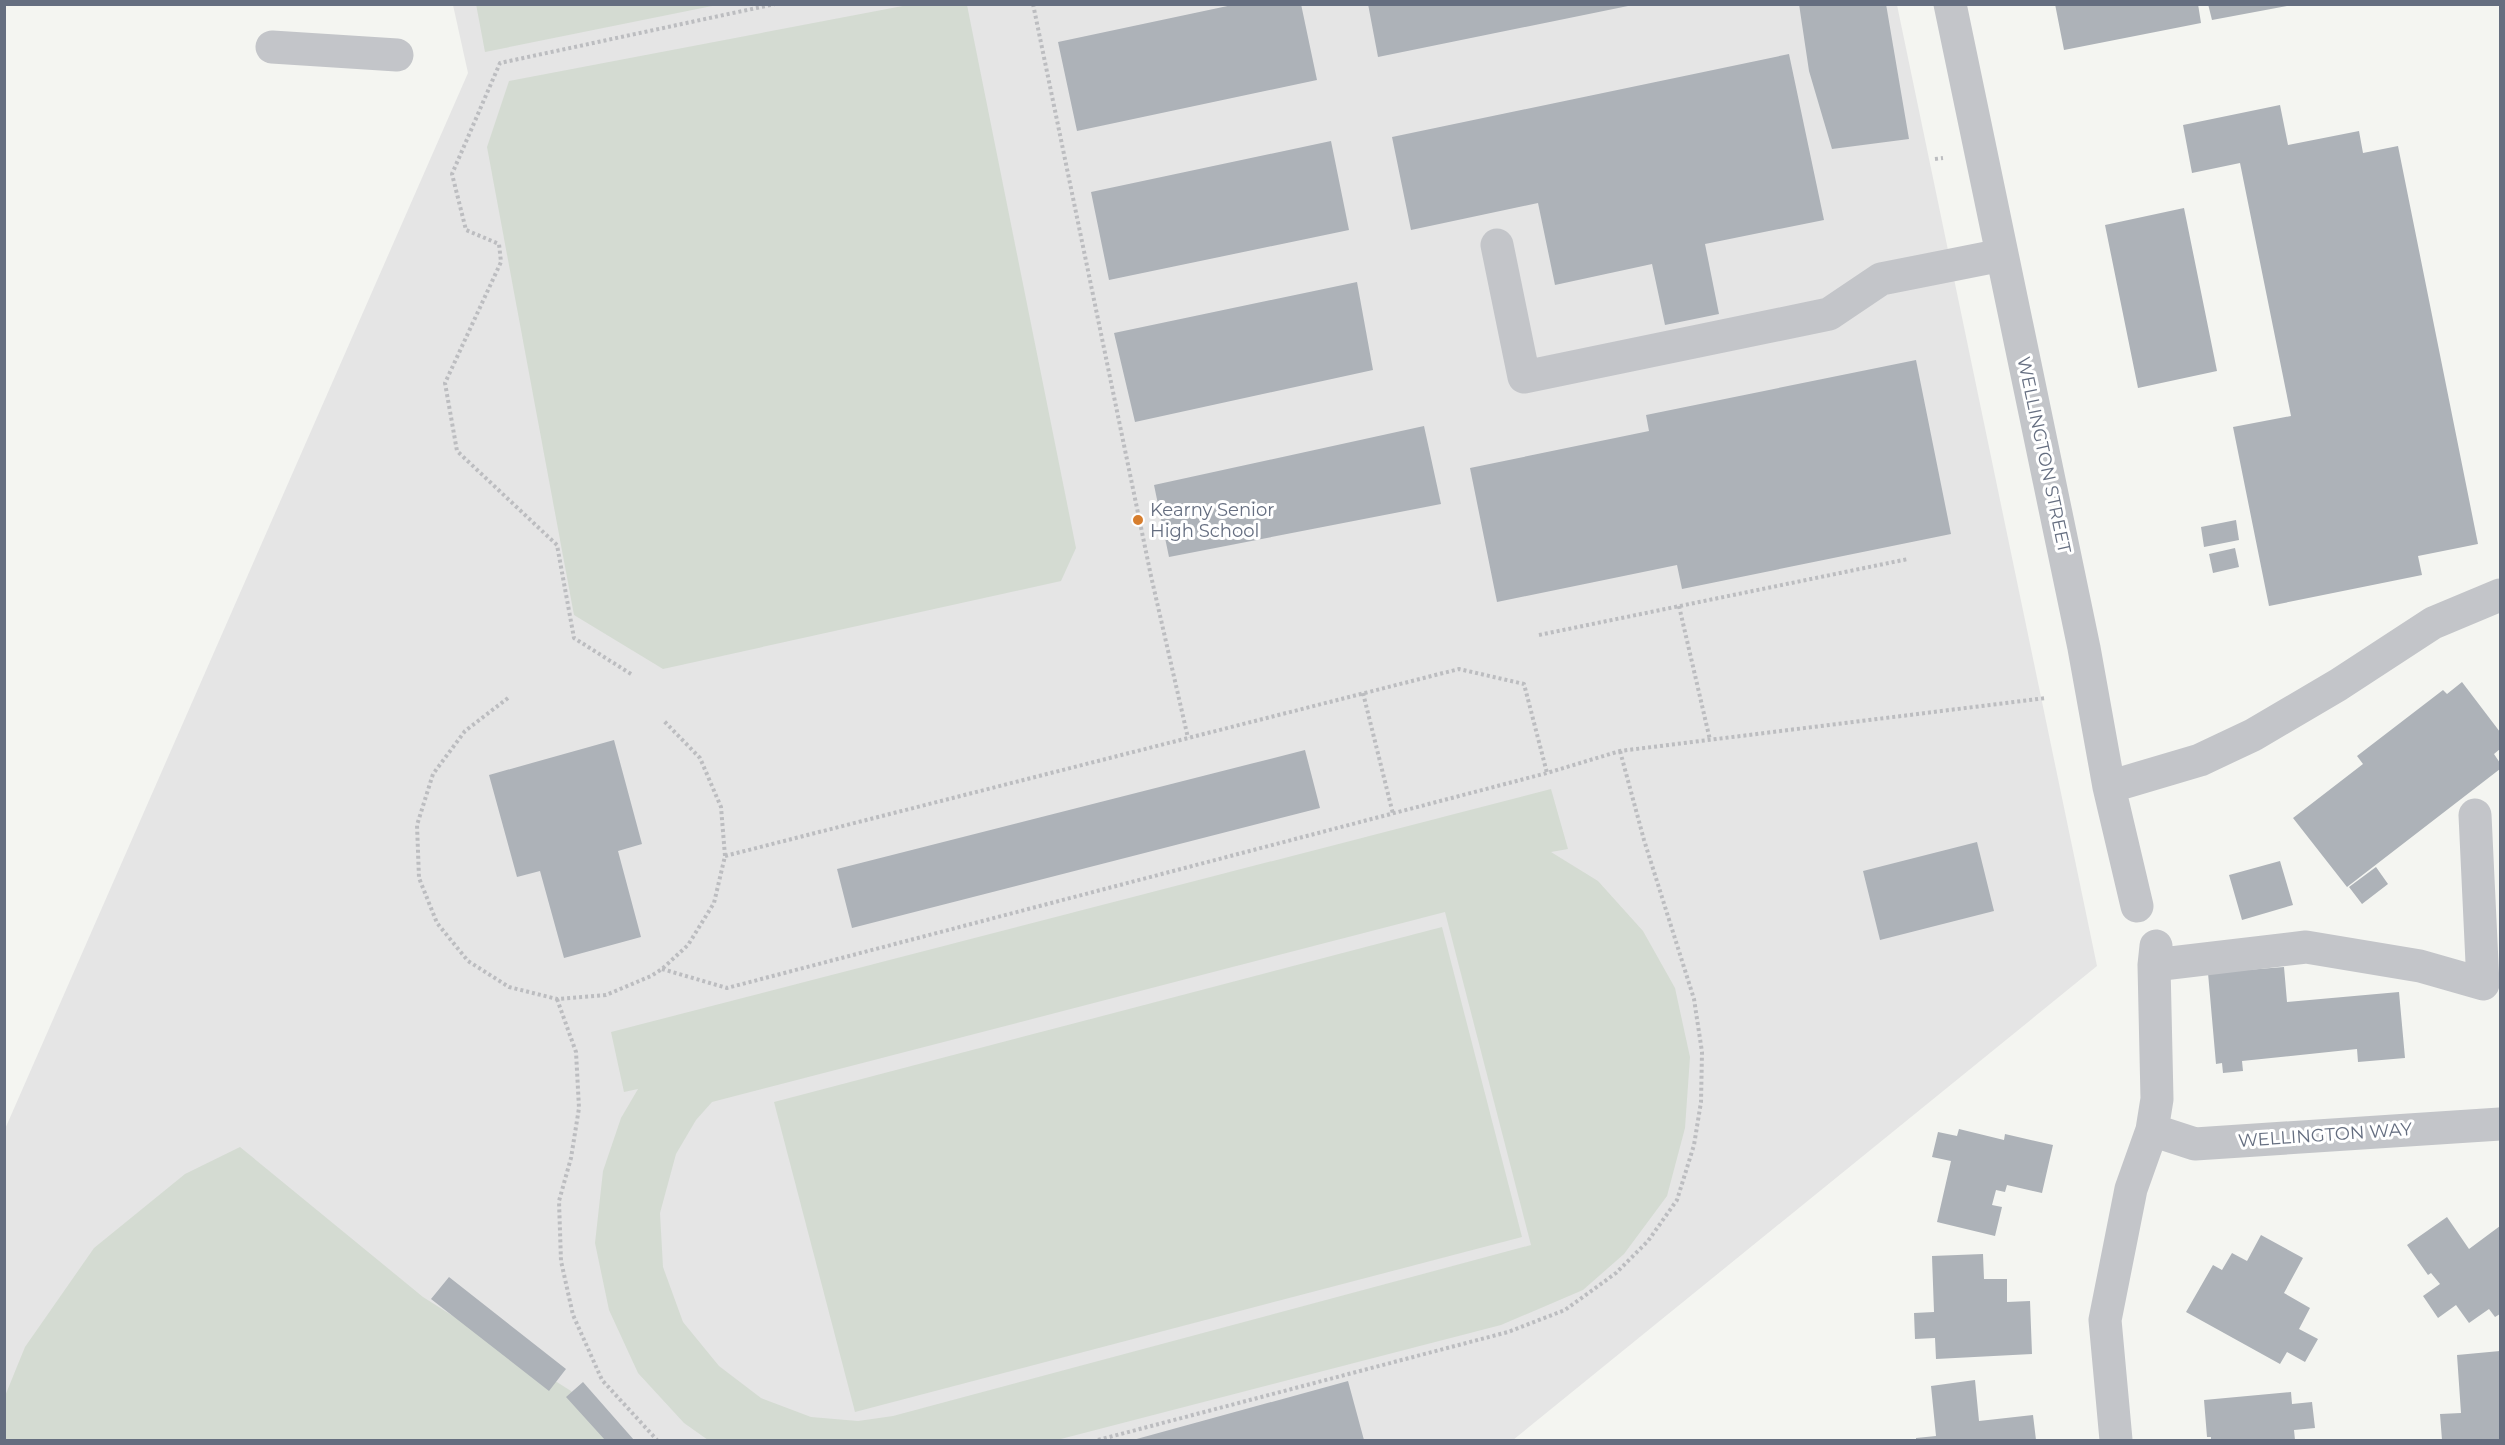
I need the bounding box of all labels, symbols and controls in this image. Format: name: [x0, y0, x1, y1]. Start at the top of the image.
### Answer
street label: WELLINGTON STREET: [2012, 355, 2076, 556]
place label: Kearny Senior High School: [1150, 499, 1274, 542]
marker: Kearny Senior High School: [1131, 513, 1145, 527]
street label: WELLINGTON WAY: [2237, 1118, 2413, 1152]

